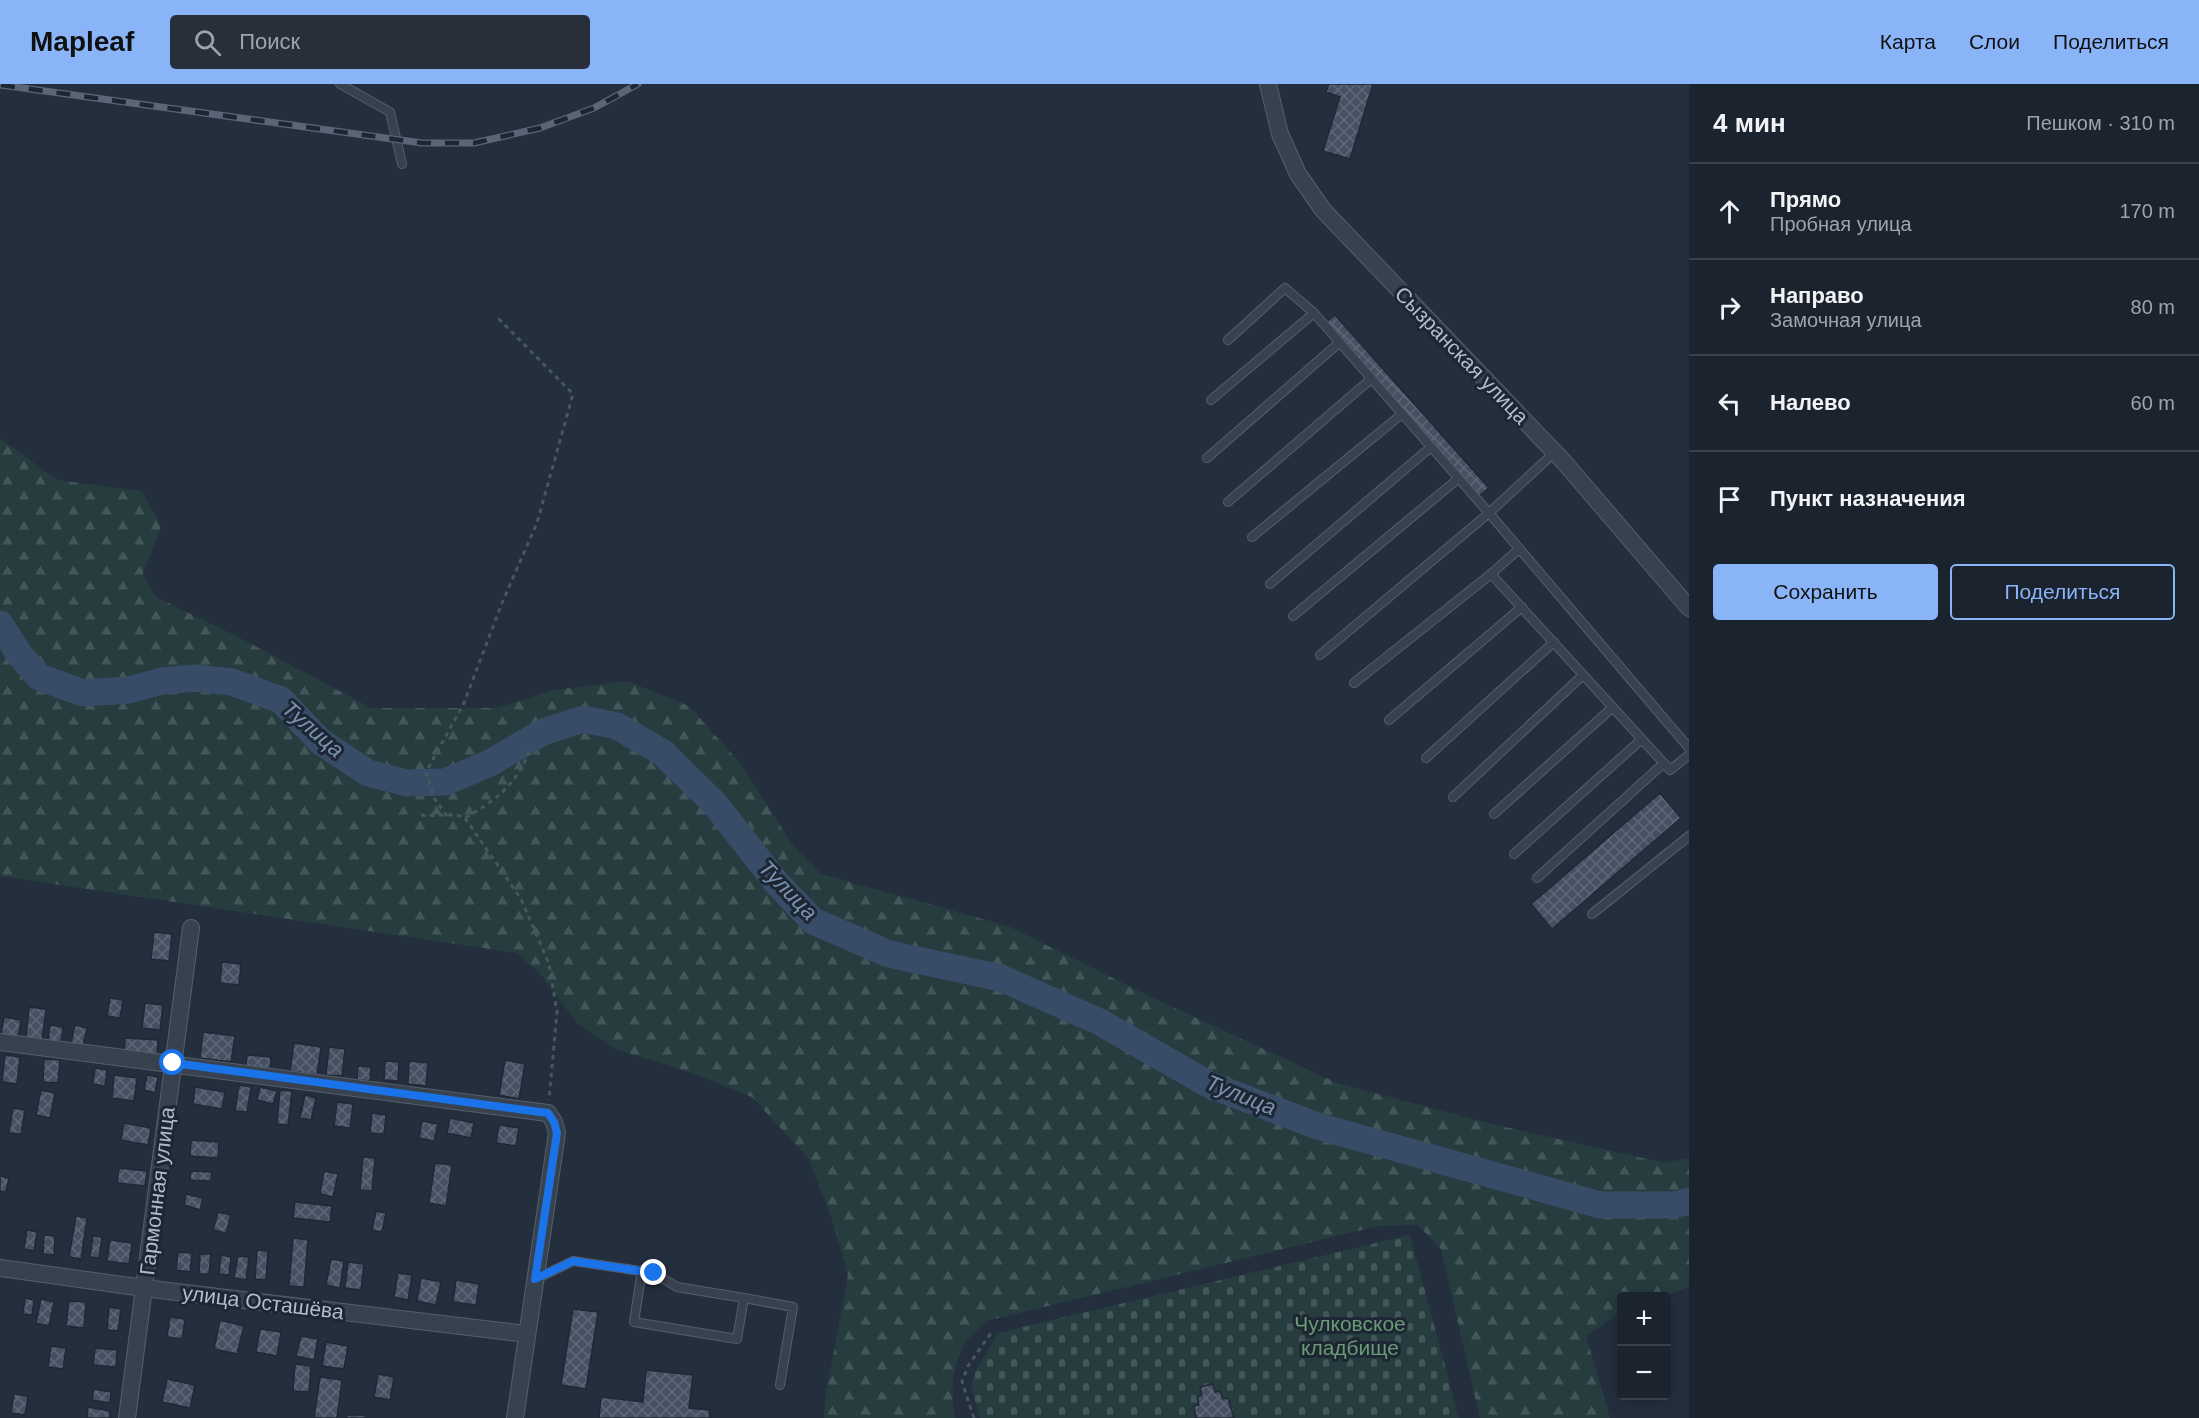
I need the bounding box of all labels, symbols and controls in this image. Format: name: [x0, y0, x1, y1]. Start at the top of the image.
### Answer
search box: [170, 15, 590, 69]
text: Mapleaf: [30, 26, 134, 57]
icon: search: [191, 26, 224, 59]
text: Поиск: [239, 29, 300, 54]
text: Карта: [1880, 30, 1936, 53]
text: Слои: [1969, 30, 2020, 53]
text: Поделиться: [2053, 30, 2169, 53]
text: 4 мин: [1713, 108, 1786, 138]
text: Пешком · 310 m: [2026, 112, 2175, 134]
text: Прямо: [1770, 187, 1841, 212]
icon: ahead: [1713, 195, 1746, 228]
text: 170 m: [2119, 200, 2175, 222]
text: Пробная улица: [1770, 213, 1912, 235]
street label: Сызранская улица: [1391, 282, 1534, 429]
text: Направо: [1770, 283, 1864, 308]
icon: right: [1713, 291, 1746, 324]
text: 80 m: [2131, 296, 2175, 318]
text: Замочная улица: [1770, 309, 1922, 331]
icon: left: [1713, 387, 1746, 420]
text: Налево: [1770, 390, 1851, 415]
text: 60 m: [2131, 392, 2175, 414]
icon: arrive: [1713, 483, 1746, 516]
text: Пункт назначения: [1770, 486, 1966, 511]
button: Сохранить: [1713, 564, 1938, 620]
button: Поделиться: [1950, 564, 2175, 620]
water label: Тулица: [277, 696, 349, 762]
water label: Тулица: [754, 855, 822, 925]
route start: [159, 1049, 185, 1075]
water label: Тулица: [1202, 1070, 1280, 1120]
street label: Гармонная улица: [135, 1105, 179, 1277]
route end: [640, 1259, 666, 1285]
street label: улица Осташёва: [181, 1281, 345, 1323]
map controls: [1617, 1292, 1671, 1400]
button: +: [1617, 1292, 1671, 1346]
park label: Чулковское кладбище: [1294, 1312, 1406, 1359]
button: −: [1617, 1346, 1671, 1400]

